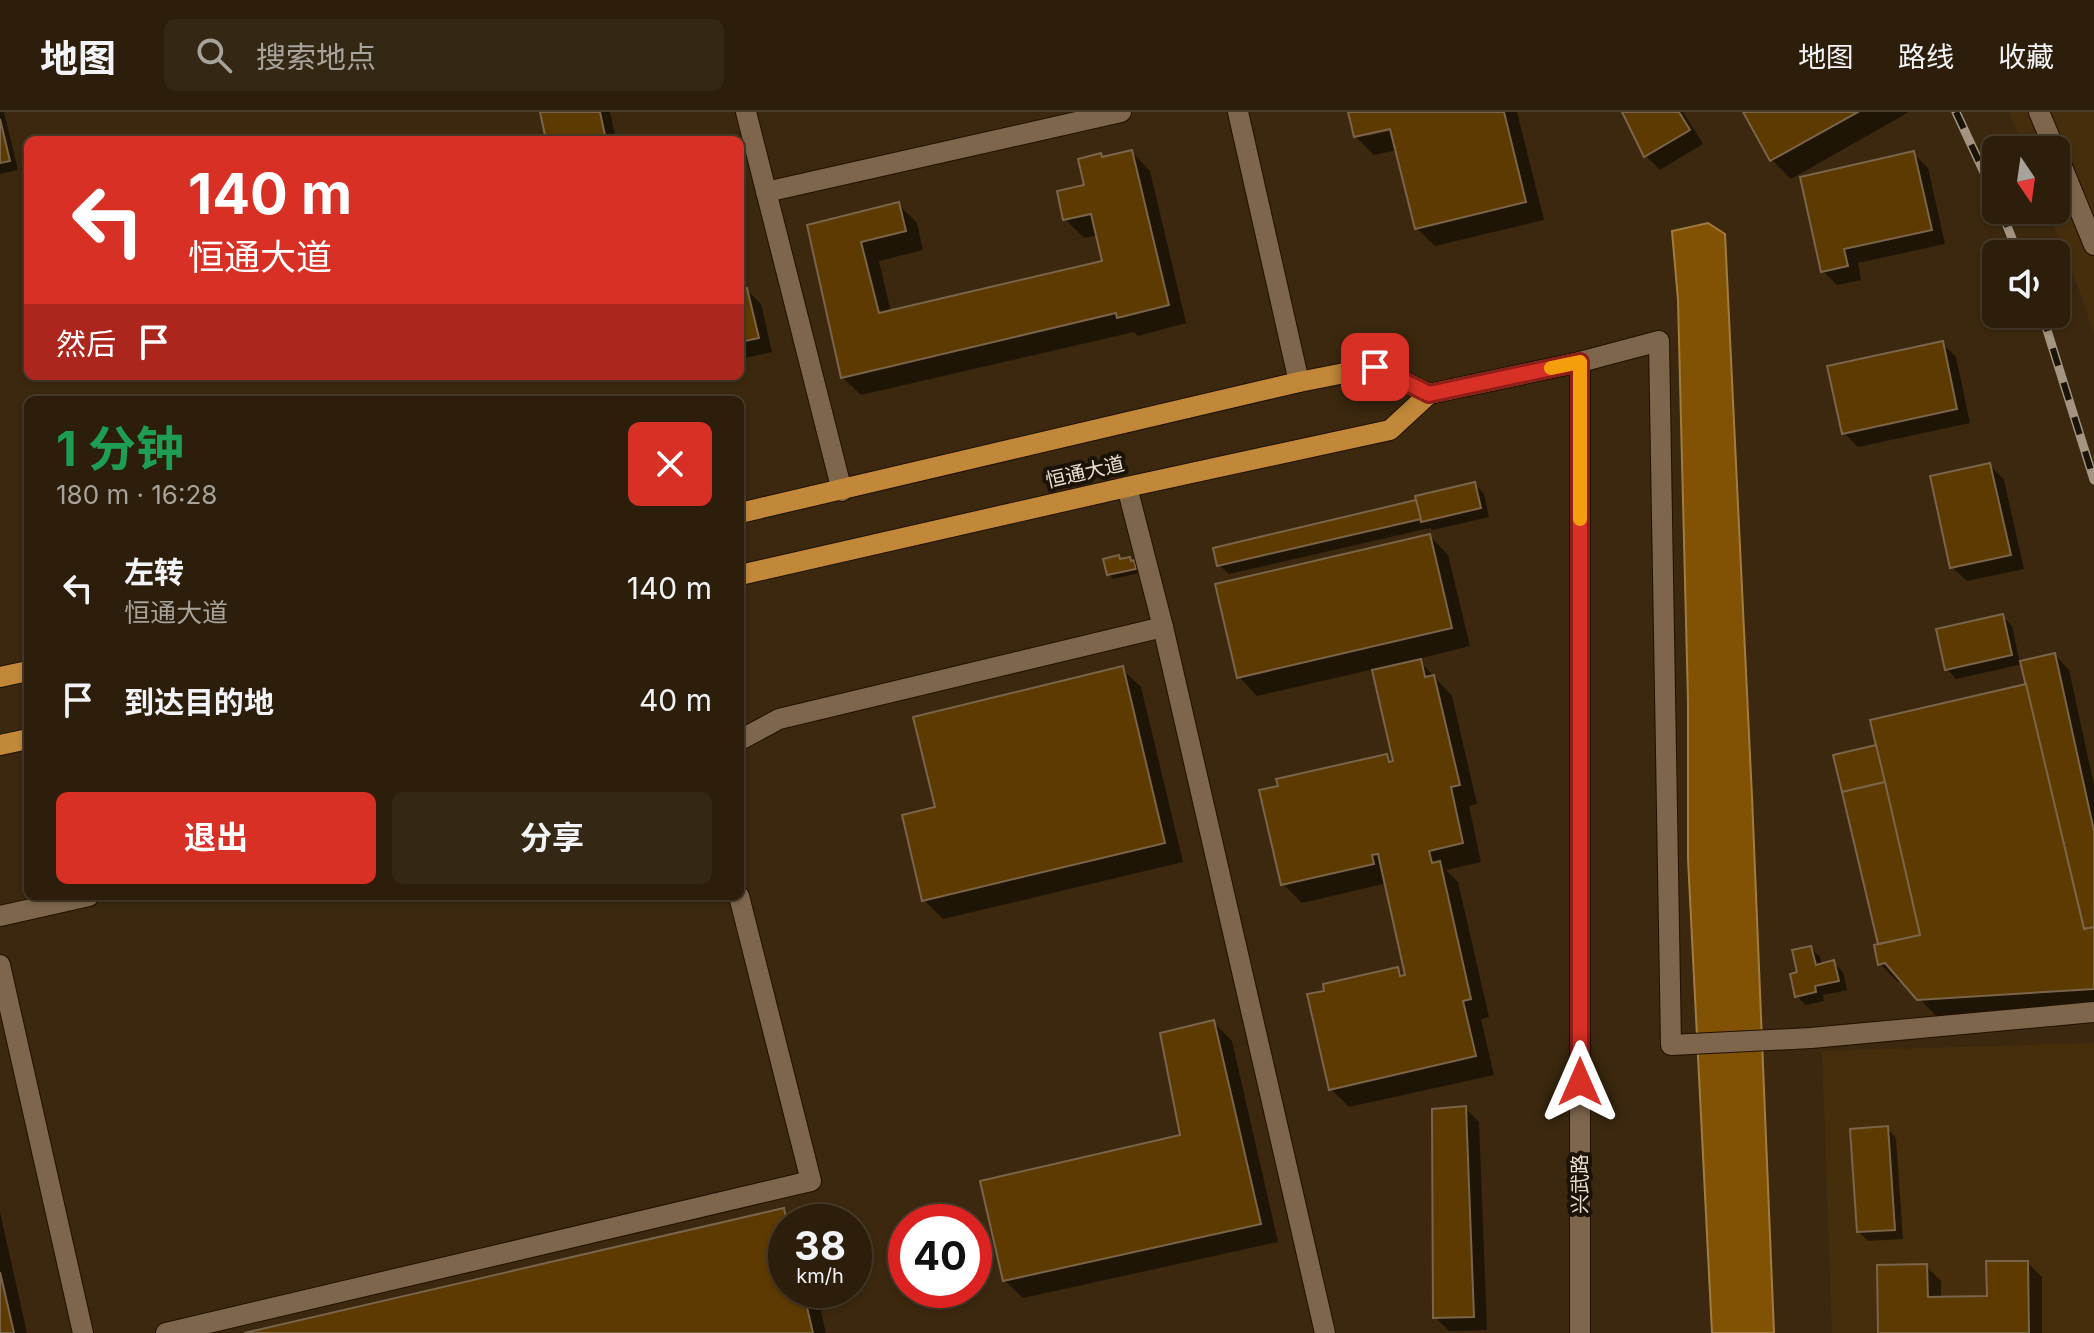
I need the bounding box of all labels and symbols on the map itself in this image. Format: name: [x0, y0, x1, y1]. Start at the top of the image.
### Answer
north arrow: [1982, 136, 2070, 224]
pin: [1341, 333, 1409, 401]
street label: 恒通大道: [1043, 451, 1127, 493]
position arrow: [1538, 1040, 1622, 1124]
street label: 兴武路: [1568, 1154, 1592, 1214]
speed limit sign: 40: [888, 1204, 992, 1308]

